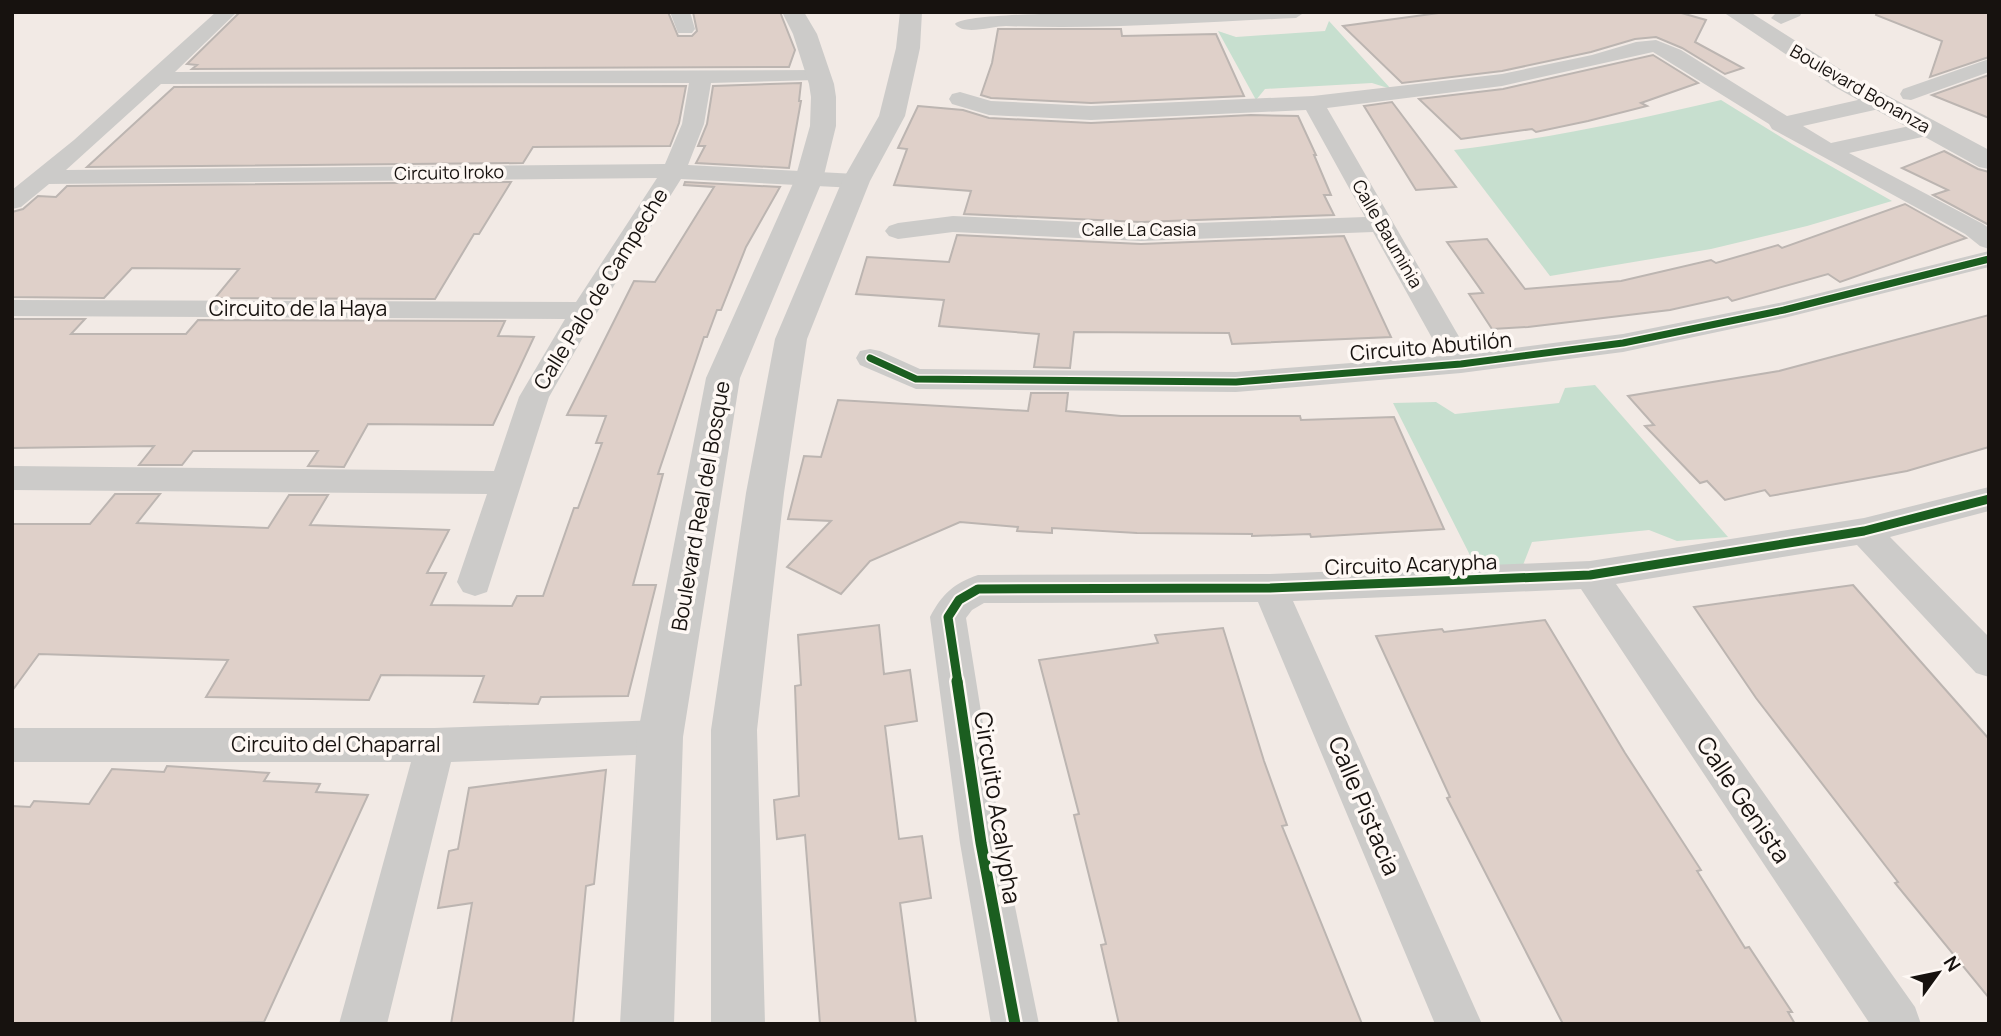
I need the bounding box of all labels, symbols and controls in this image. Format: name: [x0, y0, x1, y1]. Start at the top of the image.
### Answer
street label: Boulevard Bonanza: [1786, 38, 1935, 138]
street label: Circuito Iroko: [394, 159, 504, 185]
street label: Calle Bauminia: [1347, 175, 1429, 292]
street label: Calle Palo de Campeche: [527, 182, 674, 395]
street label: Calle La Casia: [1082, 217, 1196, 241]
street label: Circuito de la Haya: [209, 294, 387, 322]
street label: Circuito Abutilón: [1349, 325, 1513, 367]
street label: Boulevard Real del Bosque: [664, 379, 736, 633]
street label: Circuito Acarypha: [1324, 547, 1498, 581]
street label: Circuito Acalypha: [967, 709, 1030, 906]
street label: Calle Genista: [1690, 729, 1799, 869]
street label: Circuito del Chaparral: [231, 730, 441, 758]
street label: Calle Pistacia: [1321, 731, 1409, 880]
north arrow: [1903, 938, 1973, 1008]
text: N: [1938, 951, 1967, 977]

